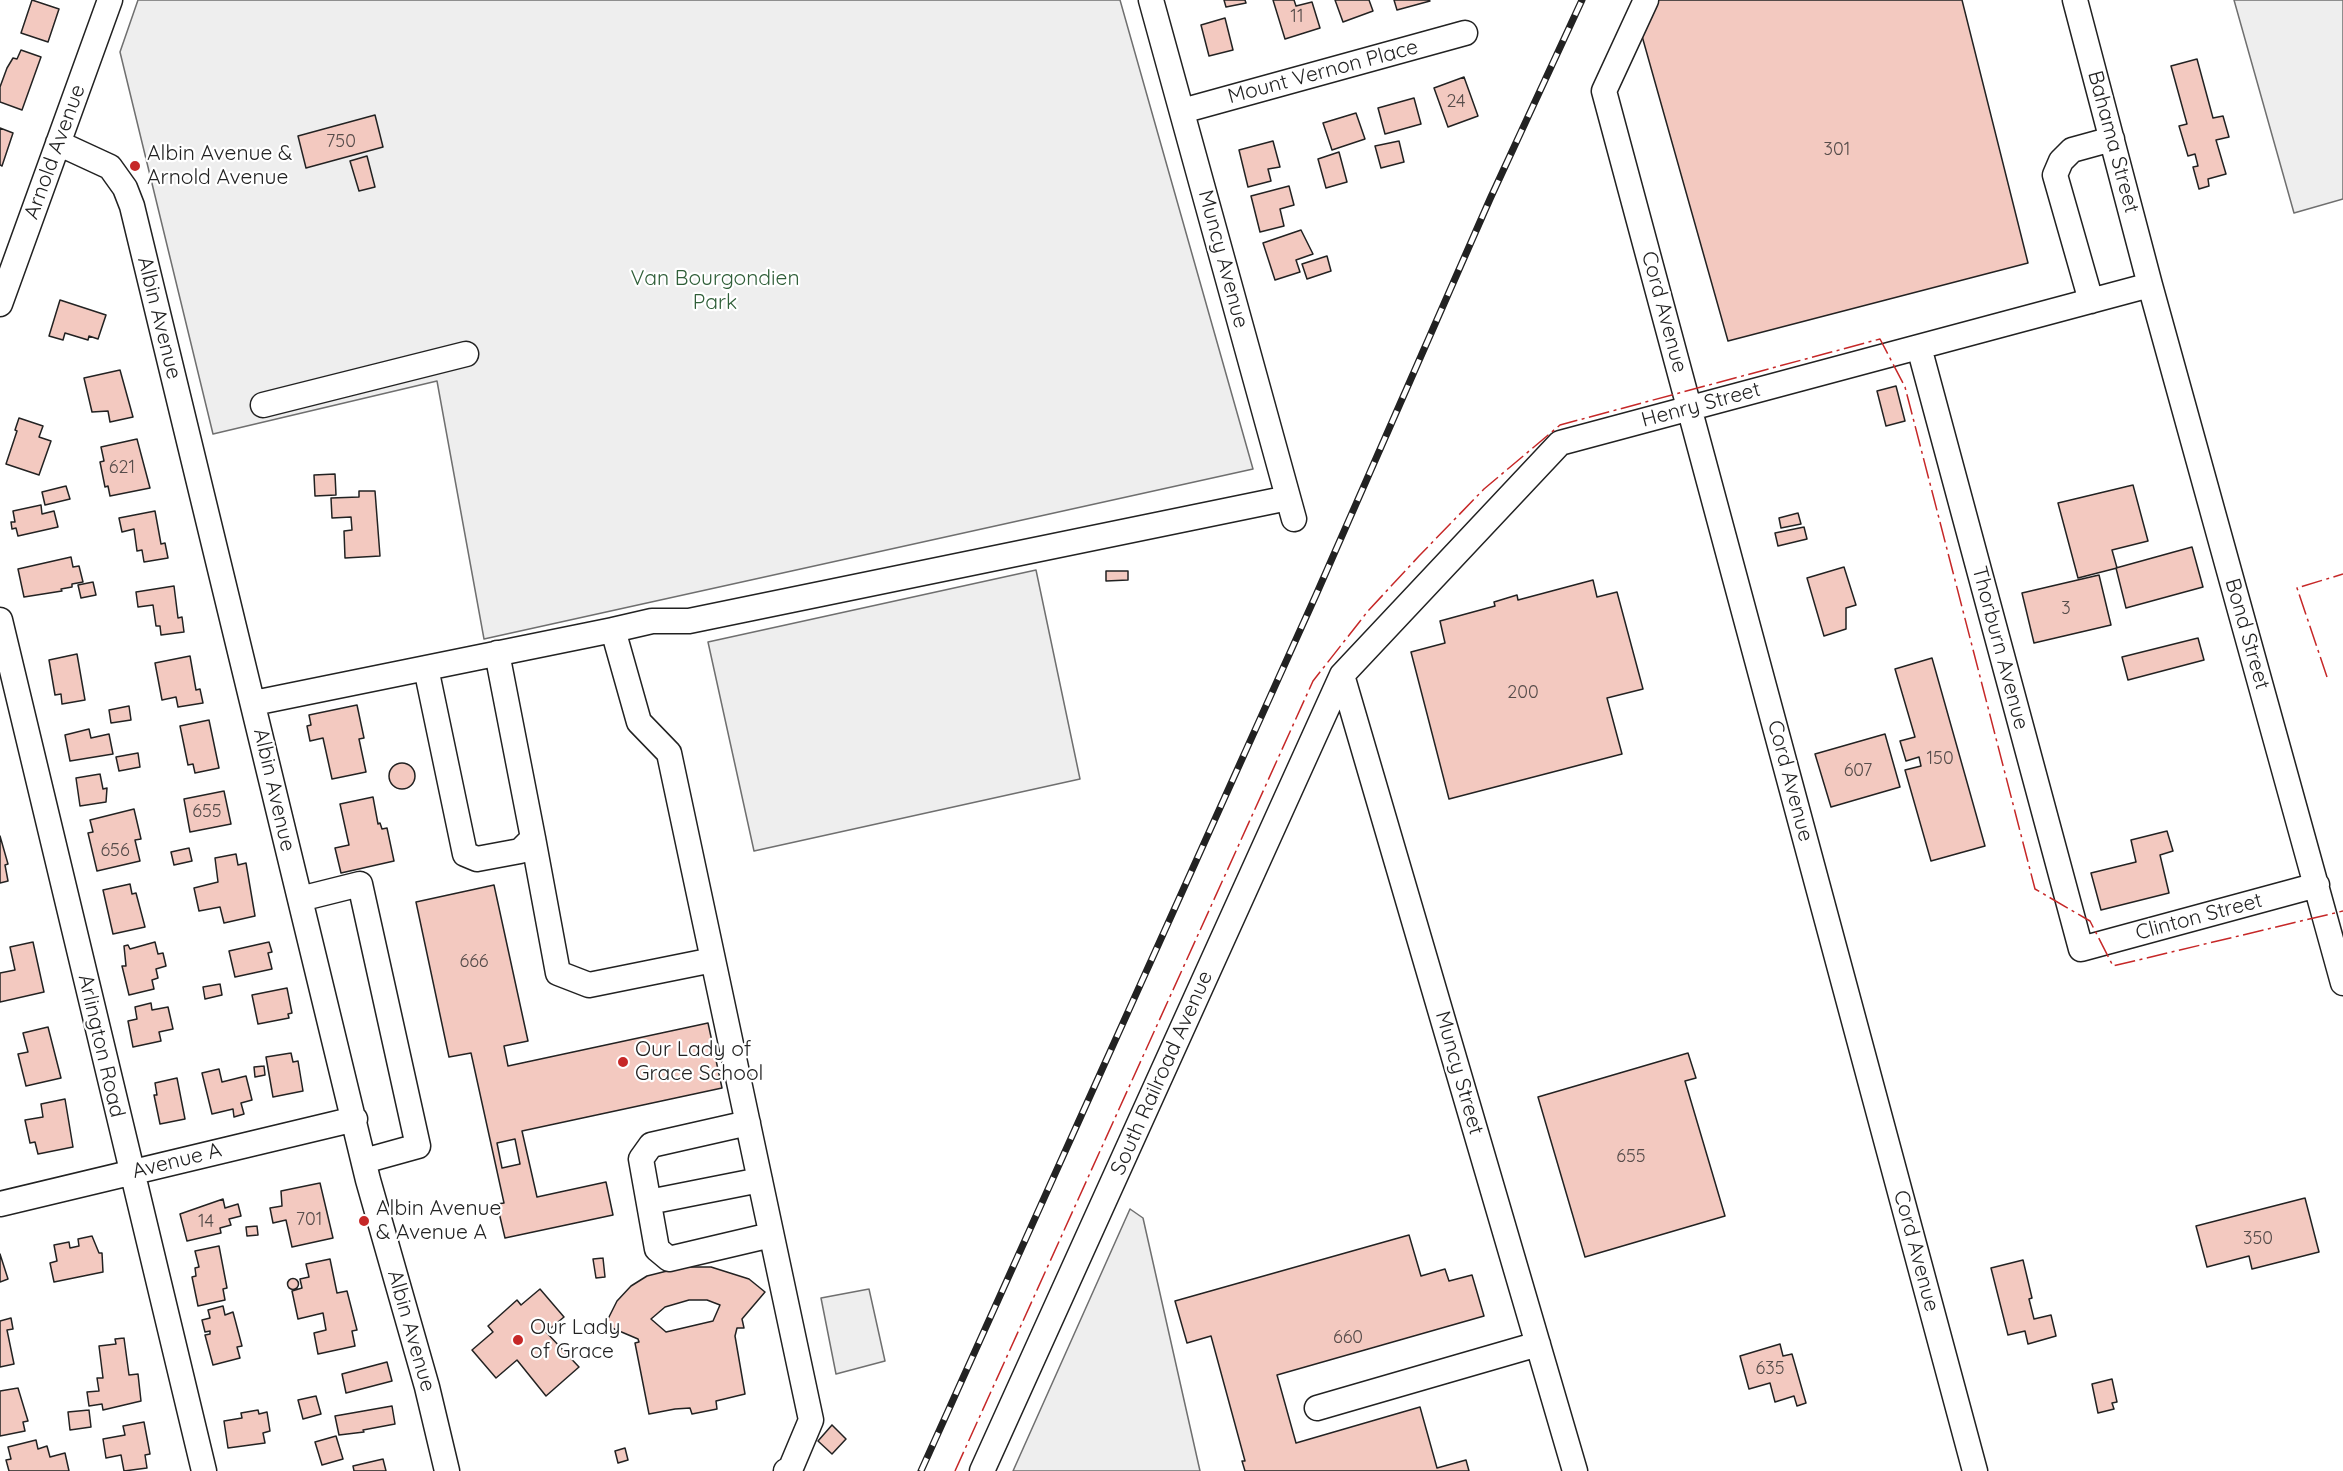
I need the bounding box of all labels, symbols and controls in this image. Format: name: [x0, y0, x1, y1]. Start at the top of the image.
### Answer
house number: 11: [1290, 6, 1304, 28]
street label: Mount Vernon Place: [1225, 34, 1421, 110]
street label: Bahama Street: [2082, 68, 2144, 216]
street label: Arnold Avenue: [19, 81, 91, 223]
house number: 24: [1446, 91, 1466, 113]
house number: 750: [326, 131, 356, 153]
house number: 301: [1824, 139, 1850, 161]
place label: Albin Avenue & Arnold Avenue: [147, 141, 292, 191]
marker: Albin Avenue & Arnold Avenue: [128, 159, 142, 173]
street label: Muncy Avenue: [1192, 187, 1254, 331]
street label: Cord Avenue: [1636, 249, 1692, 375]
street label: Albin Avenue: [132, 254, 186, 382]
park label: Van Bourgondien Park: [630, 266, 800, 316]
street label: Henry Street: [1639, 377, 1763, 433]
house number: 621: [109, 457, 135, 479]
street label: Thorburn Avenue: [1966, 564, 2034, 732]
street label: Bond Street: [2219, 576, 2275, 692]
house number: 3: [2061, 598, 2071, 620]
house number: 200: [1507, 682, 1539, 704]
street label: Cord Avenue: [1762, 718, 1818, 844]
street label: Albin Avenue: [248, 726, 300, 854]
house number: 150: [1926, 748, 1954, 770]
house number: 607: [1844, 760, 1872, 782]
house number: 655: [192, 801, 222, 823]
house number: 656: [100, 840, 130, 862]
street label: Clinton Street: [2133, 888, 2265, 946]
house number: 666: [459, 951, 489, 973]
street label: South Railroad Avenue: [1106, 967, 1218, 1179]
street label: Arlington Road: [72, 972, 130, 1120]
street label: Muncy Street: [1429, 1008, 1489, 1138]
place label: Our Lady of Grace School: [635, 1037, 763, 1087]
marker: Our Lady of Grace School: [616, 1055, 630, 1069]
street label: Avenue A: [130, 1138, 224, 1184]
house number: 655: [1616, 1146, 1646, 1168]
street label: Cord Avenue: [1888, 1188, 1944, 1314]
place label: Albin Avenue & Avenue A: [376, 1196, 501, 1246]
house number: 701: [296, 1209, 322, 1231]
house number: 14: [198, 1211, 214, 1233]
marker: Albin Avenue & Avenue A: [357, 1214, 371, 1228]
house number: 350: [2243, 1228, 2273, 1250]
street label: Albin Avenue: [382, 1267, 440, 1395]
place label: Our Lady of Grace: [530, 1315, 620, 1365]
house number: 660: [1333, 1327, 1363, 1349]
marker: Our Lady of Grace: [511, 1333, 525, 1347]
house number: 635: [1756, 1358, 1784, 1380]

